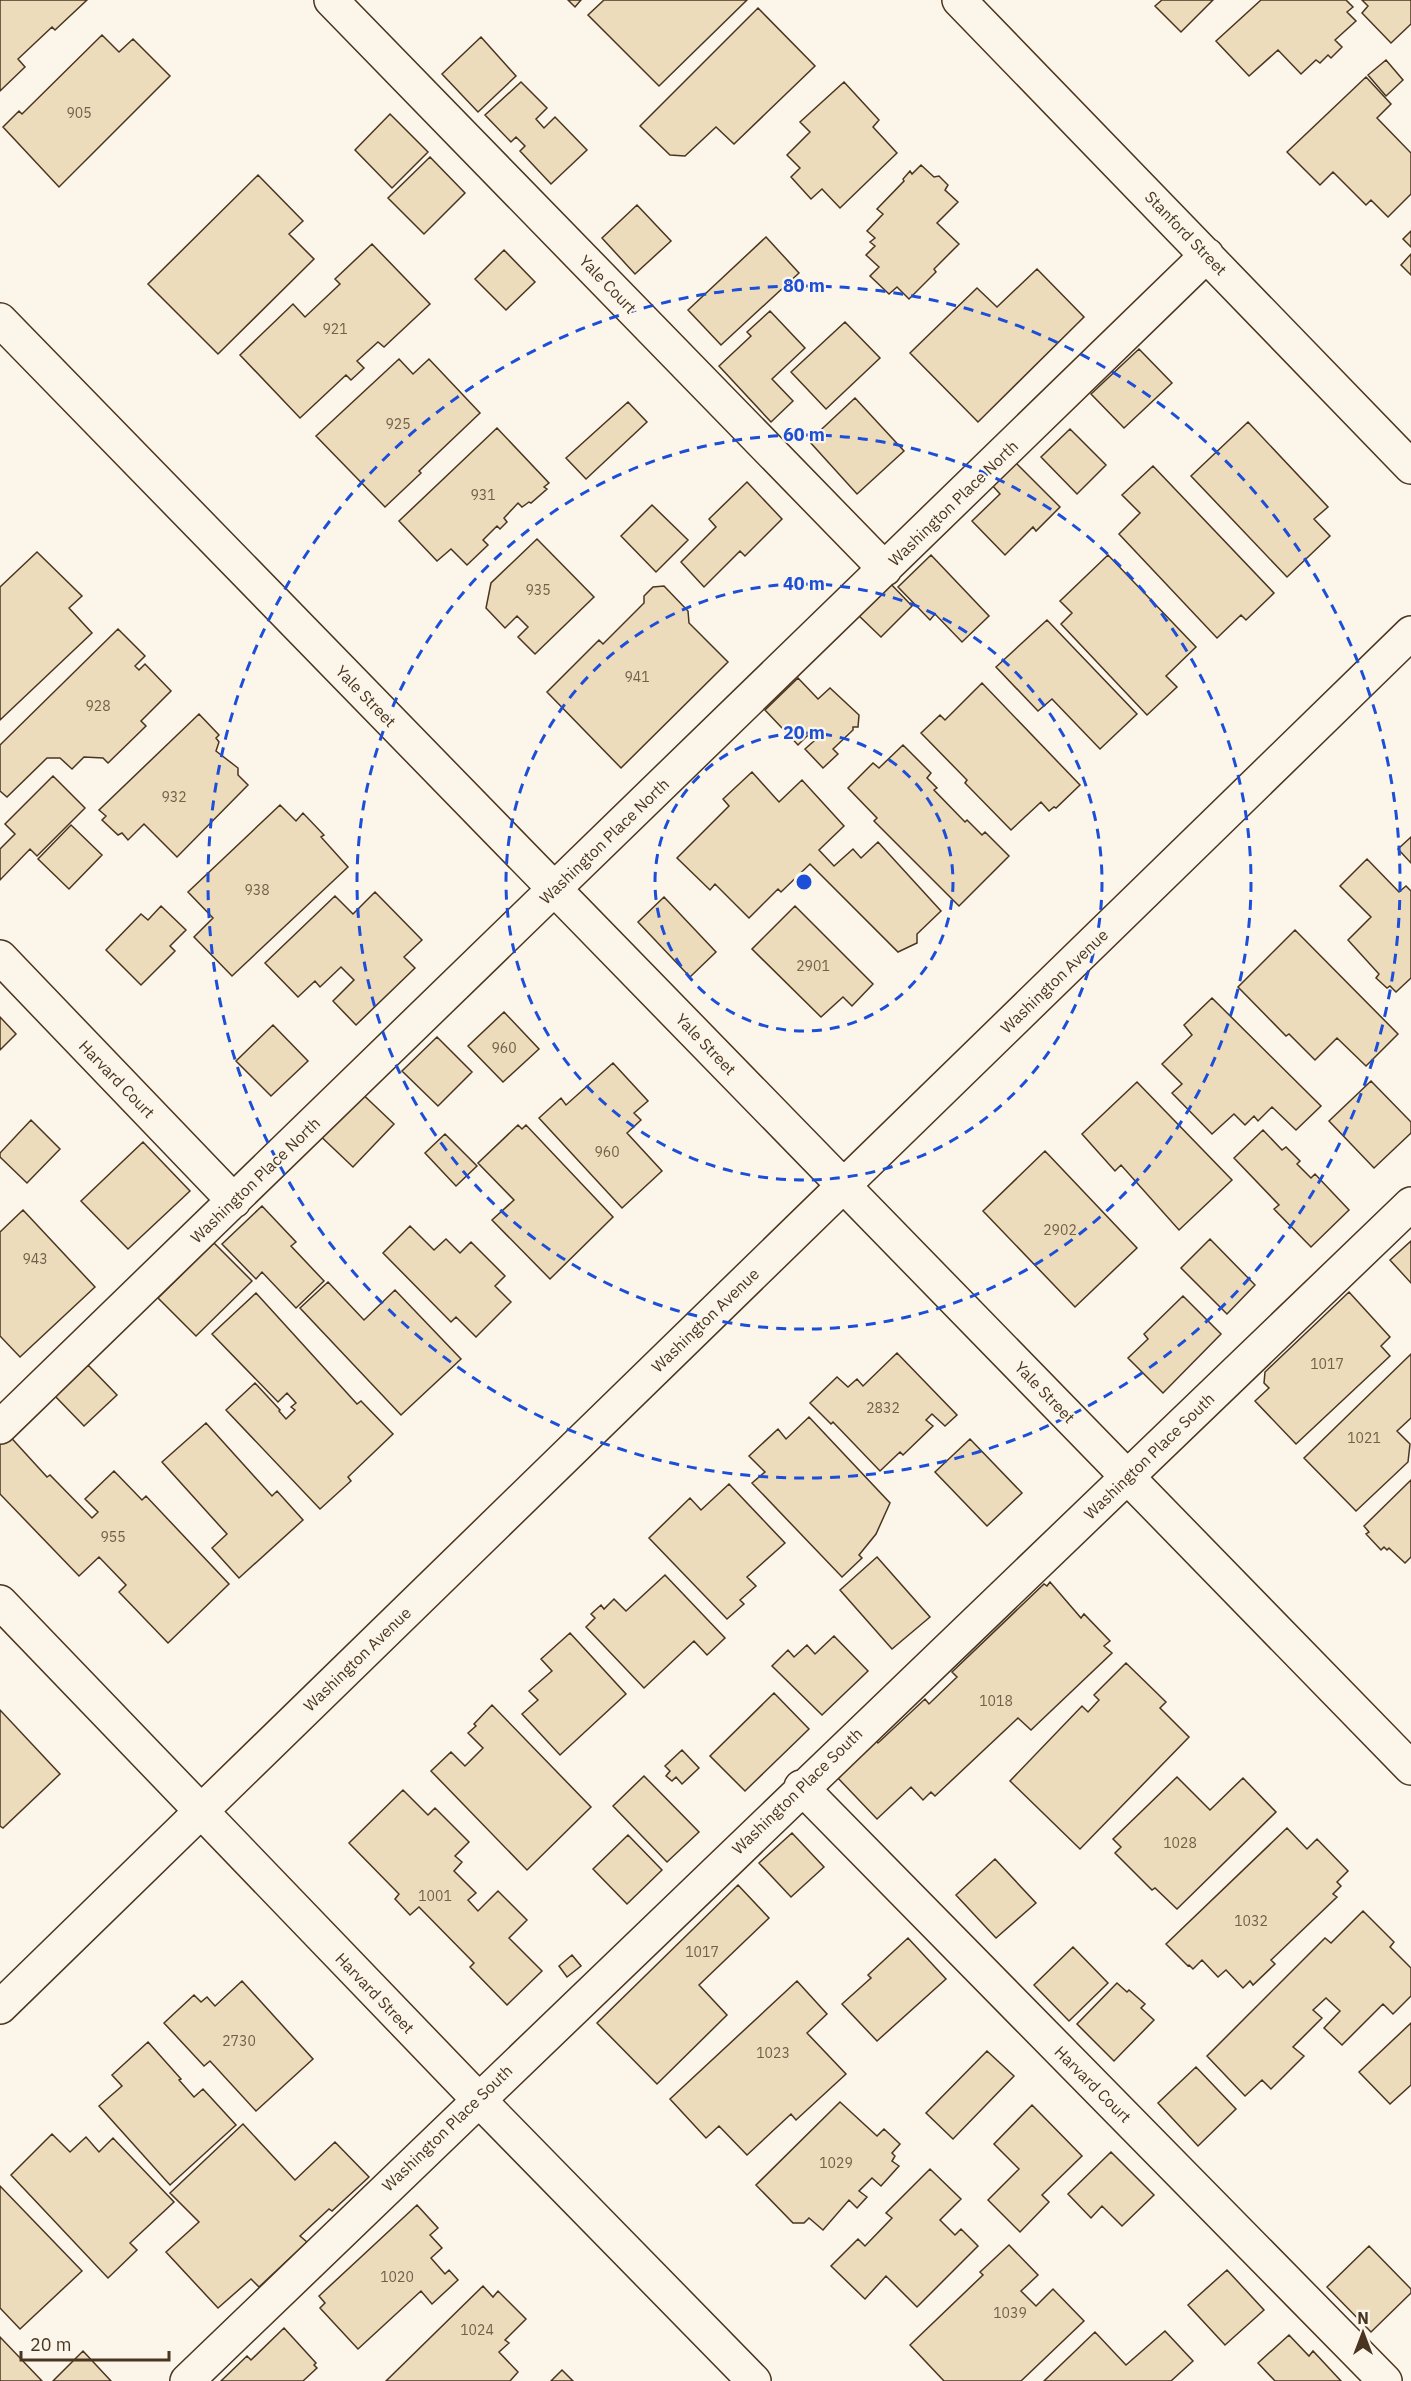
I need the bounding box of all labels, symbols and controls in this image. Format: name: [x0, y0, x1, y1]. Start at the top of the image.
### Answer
house number: 905: [66, 104, 92, 122]
street label: Stanford Street: [1141, 187, 1231, 279]
street label: Yale Court: [575, 251, 641, 317]
text: 80 m: [783, 274, 825, 297]
house number: 921: [322, 320, 348, 338]
house number: 925: [385, 415, 411, 433]
text: 60 m: [783, 423, 825, 446]
street label: Washington Place North: [884, 436, 1022, 570]
house number: 931: [470, 486, 496, 504]
text: 40 m: [783, 572, 825, 595]
house number: 935: [525, 581, 551, 599]
street label: Yale Street: [332, 661, 400, 731]
house number: 941: [624, 668, 650, 686]
house number: 928: [85, 697, 111, 715]
text: 20 m: [783, 721, 825, 744]
street label: Washington Place North: [535, 774, 673, 908]
house number: 932: [161, 788, 187, 806]
centre of rings: [794, 872, 814, 892]
house number: 938: [244, 881, 270, 899]
street label: Washington Avenue: [996, 924, 1112, 1037]
house number: 2901: [796, 957, 830, 975]
street label: Yale Street: [672, 1009, 740, 1079]
street label: Harvard Court: [75, 1036, 159, 1122]
house number: 960: [491, 1039, 517, 1057]
street label: Washington Place North: [186, 1113, 324, 1247]
house number: 960: [594, 1143, 620, 1161]
house number: 2902: [1043, 1221, 1077, 1239]
house number: 943: [22, 1250, 48, 1268]
street label: Washington Avenue: [647, 1263, 763, 1376]
house number: 1017: [1310, 1355, 1344, 1373]
street label: Yale Street: [1011, 1357, 1079, 1427]
street label: Washington Place South: [1080, 1389, 1218, 1523]
house number: 2832: [866, 1399, 900, 1417]
house number: 1021: [1347, 1429, 1381, 1447]
house number: 955: [100, 1528, 126, 1546]
street label: Washington Avenue: [299, 1602, 415, 1715]
house number: 1018: [979, 1692, 1013, 1710]
street label: Washington Place South: [728, 1724, 866, 1858]
house number: 1028: [1163, 1834, 1197, 1852]
house number: 1001: [418, 1887, 452, 1905]
house number: 1032: [1234, 1912, 1268, 1930]
house number: 1017: [685, 1943, 719, 1961]
street label: Harvard Street: [331, 1948, 419, 2038]
house number: 2730: [222, 2032, 256, 2050]
street label: Harvard Court: [1050, 2041, 1136, 2127]
house number: 1023: [756, 2044, 790, 2062]
street label: Washington Place South: [378, 2061, 516, 2195]
house number: 1029: [819, 2154, 853, 2172]
house number: 1020: [380, 2268, 414, 2286]
north arrow: [1333, 2303, 1393, 2363]
house number: 1039: [993, 2304, 1027, 2322]
text: N: [1357, 2308, 1369, 2328]
house number: 1024: [460, 2321, 494, 2339]
scale bar: [21, 2324, 170, 2362]
text: 20 m: [30, 2333, 72, 2356]

